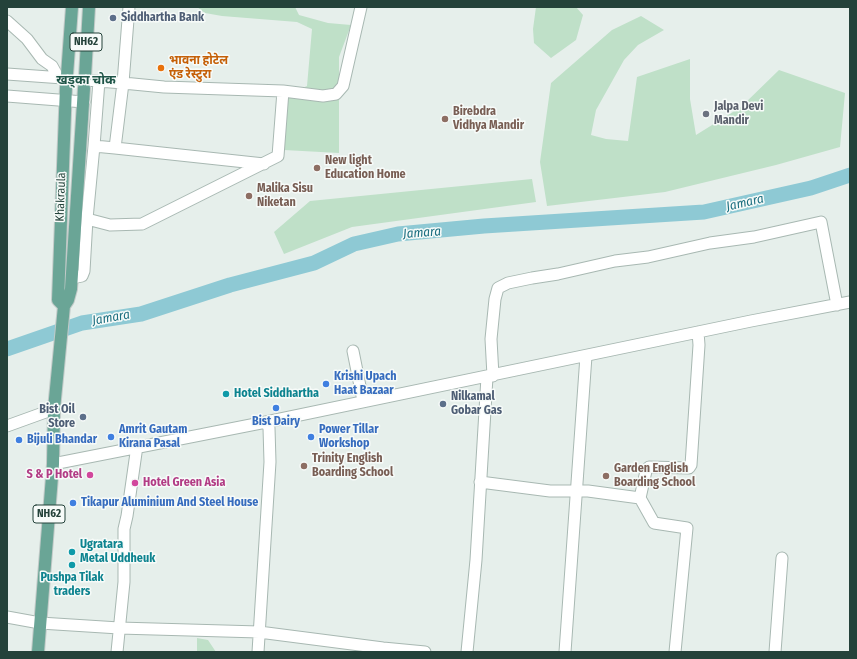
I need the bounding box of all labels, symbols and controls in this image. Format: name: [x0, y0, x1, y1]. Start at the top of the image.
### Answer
place label: Siddhartha Bank: [121, 11, 204, 25]
marker: Siddhartha Bank: [108, 13, 118, 23]
road number: NH62: [70, 33, 102, 51]
place label: भावना होटेल एंड रेस्टुरा: [169, 54, 228, 82]
marker: भावना होटेल एंड रेस्टुरा: [156, 63, 166, 73]
district label: खड्का चोक: [56, 72, 116, 88]
place label: Jalpa Devi Mandir: [714, 100, 763, 128]
place label: Birebdra Vidhya Mandir: [453, 105, 524, 133]
marker: Jalpa Devi Mandir: [701, 109, 711, 119]
marker: Birebdra Vidhya Mandir: [440, 114, 450, 124]
place label: New light Education Home: [325, 154, 406, 182]
marker: New light Education Home: [312, 163, 322, 173]
street label: Khakraula: [53, 172, 69, 222]
place label: Malika Sisu Niketan: [257, 182, 313, 210]
marker: Malika Sisu Niketan: [244, 191, 254, 201]
water label: Jamara: [725, 191, 765, 215]
water label: Jamara: [403, 224, 441, 242]
water label: Jamara: [91, 307, 131, 329]
place label: Krishi Upach Haat Bazaar: [334, 370, 397, 398]
marker: Krishi Upach Haat Bazaar: [321, 379, 331, 389]
place label: Hotel Siddhartha: [234, 387, 319, 401]
marker: Hotel Siddhartha: [221, 389, 231, 399]
place label: Nilkamal Gobar Gas: [451, 390, 502, 418]
marker: Nilkamal Gobar Gas: [438, 399, 448, 409]
place label: Bist Oil Store: [39, 403, 75, 431]
marker: Bist Dairy: [271, 403, 281, 413]
marker: Bist Oil Store: [78, 412, 88, 422]
place label: Bist Dairy: [252, 415, 300, 429]
place label: Amrit Gautam Kirana Pasal: [119, 423, 187, 451]
place label: Power Tillar Workshop: [319, 423, 379, 451]
marker: Amrit Gautam Kirana Pasal: [106, 432, 116, 442]
marker: Power Tillar Workshop: [306, 432, 316, 442]
place label: Bijuli Bhandar: [27, 433, 97, 447]
marker: Bijuli Bhandar: [14, 435, 24, 445]
place label: Trinity English Boarding School: [312, 452, 393, 480]
marker: Trinity English Boarding School: [299, 461, 309, 471]
place label: Garden English Boarding School: [614, 462, 695, 490]
place label: S & P Hotel: [26, 468, 82, 482]
marker: S & P Hotel: [85, 470, 95, 480]
marker: Garden English Boarding School: [601, 471, 611, 481]
place label: Hotel Green Asia: [143, 476, 225, 490]
marker: Hotel Green Asia: [130, 478, 140, 488]
place label: Tikapur Aluminium And Steel House: [81, 496, 258, 510]
marker: Tikapur Aluminium And Steel House: [68, 498, 78, 508]
road number: NH62: [33, 505, 65, 523]
place label: Ugratara Metal Uddheuk: [80, 538, 155, 566]
marker: Ugratara Metal Uddheuk: [67, 547, 77, 557]
marker: Pushpa Tilak traders: [67, 560, 77, 570]
place label: Pushpa Tilak traders: [40, 571, 104, 599]

